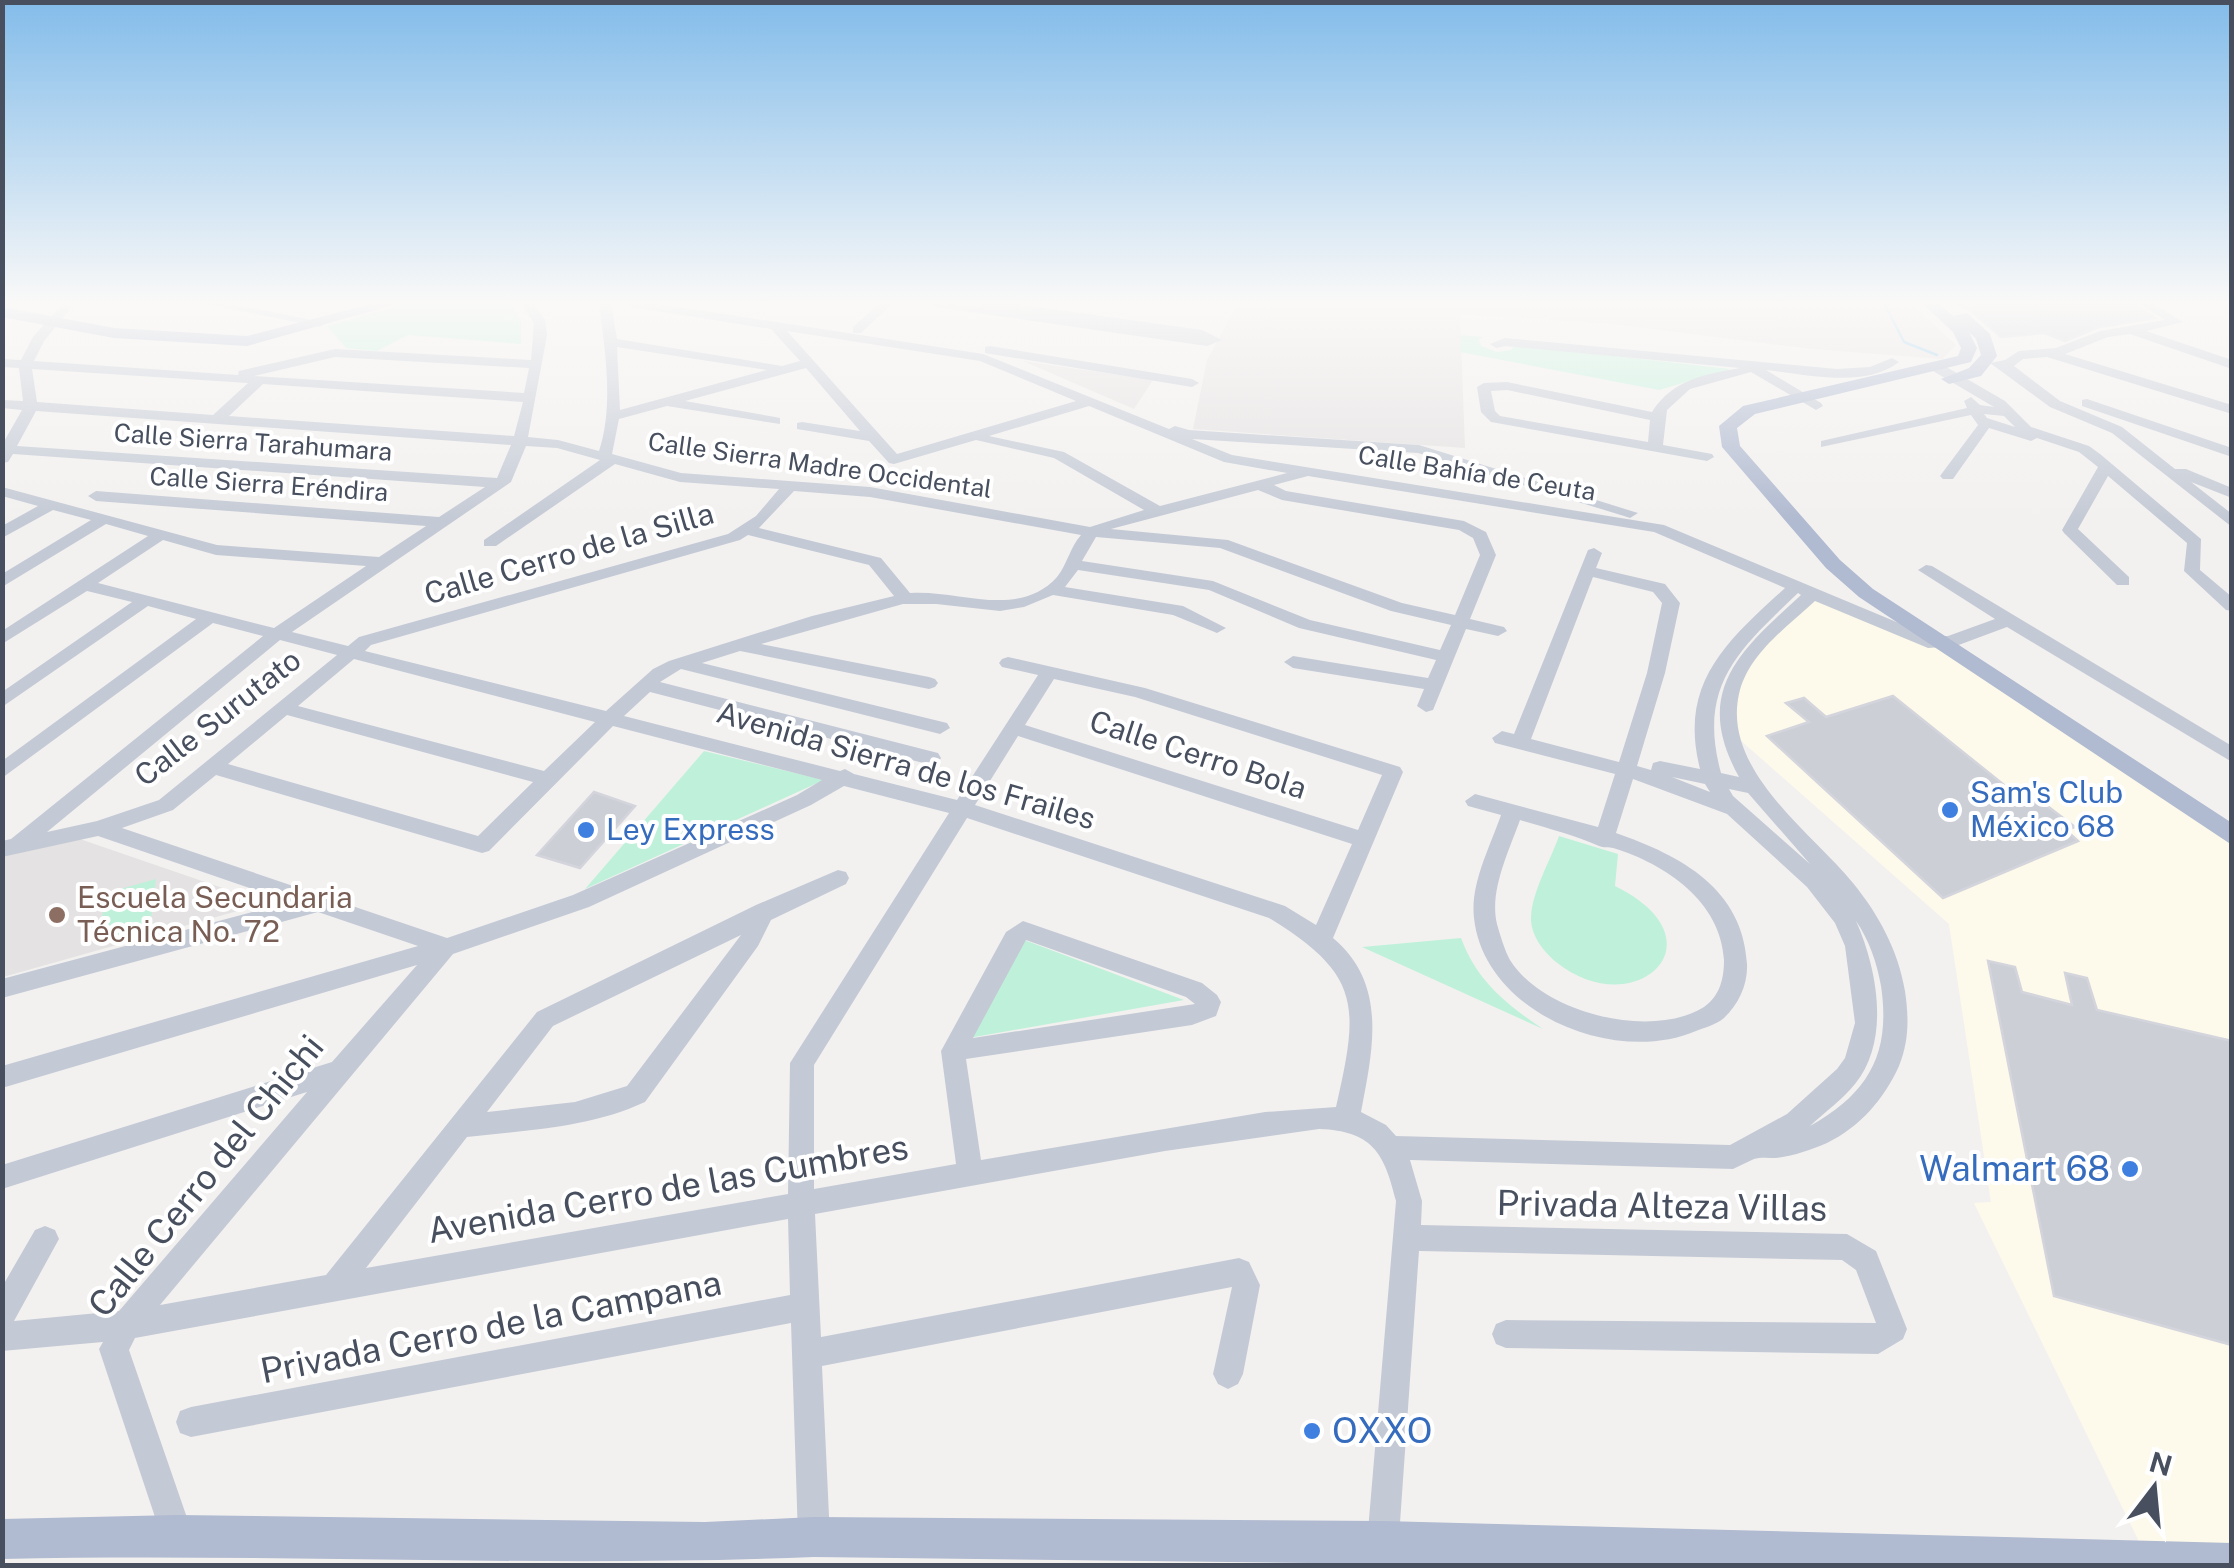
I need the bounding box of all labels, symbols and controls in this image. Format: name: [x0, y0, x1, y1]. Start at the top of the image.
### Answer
street label: Calle Sierra Tarahumara: [113, 417, 393, 467]
street label: Calle Sierra Madre Occidental: [646, 426, 994, 504]
street label: Calle Bahía de Ceuta: [1356, 439, 1598, 507]
street label: Calle Sierra Eréndira: [149, 461, 389, 507]
street label: Calle Cerro de la Silla: [420, 494, 718, 612]
street label: Calle Surutato: [127, 641, 308, 793]
street label: Avenida Sierra de los Frailes: [713, 694, 1100, 836]
street label: Calle Cerro Bola: [1085, 702, 1311, 806]
place label: Sam's Club México 68: [1970, 774, 2123, 844]
marker: Sam's Club México 68: [1939, 799, 1961, 821]
place label: Ley Express: [606, 811, 775, 847]
marker: Ley Express: [575, 819, 597, 841]
place label: Escuela Secundaria Técnica No. 72: [77, 879, 352, 949]
marker: Escuela Secundaria Técnica No. 72: [46, 904, 68, 926]
street label: Calle Cerro del Chichi: [80, 1027, 332, 1325]
street label: Avenida Cerro de las Cumbres: [424, 1126, 911, 1251]
place label: Walmart 68: [1919, 1148, 2110, 1189]
marker: Walmart 68: [2119, 1158, 2141, 1180]
street label: Privada Alteza Villas: [1496, 1182, 1828, 1229]
street label: Privada Cerro de la Campana: [257, 1262, 725, 1391]
place label: OXXO: [1332, 1410, 1432, 1451]
marker: OXXO: [1301, 1420, 1323, 1442]
north arrow: [2104, 1438, 2204, 1538]
text: N: [2146, 1445, 2176, 1482]

